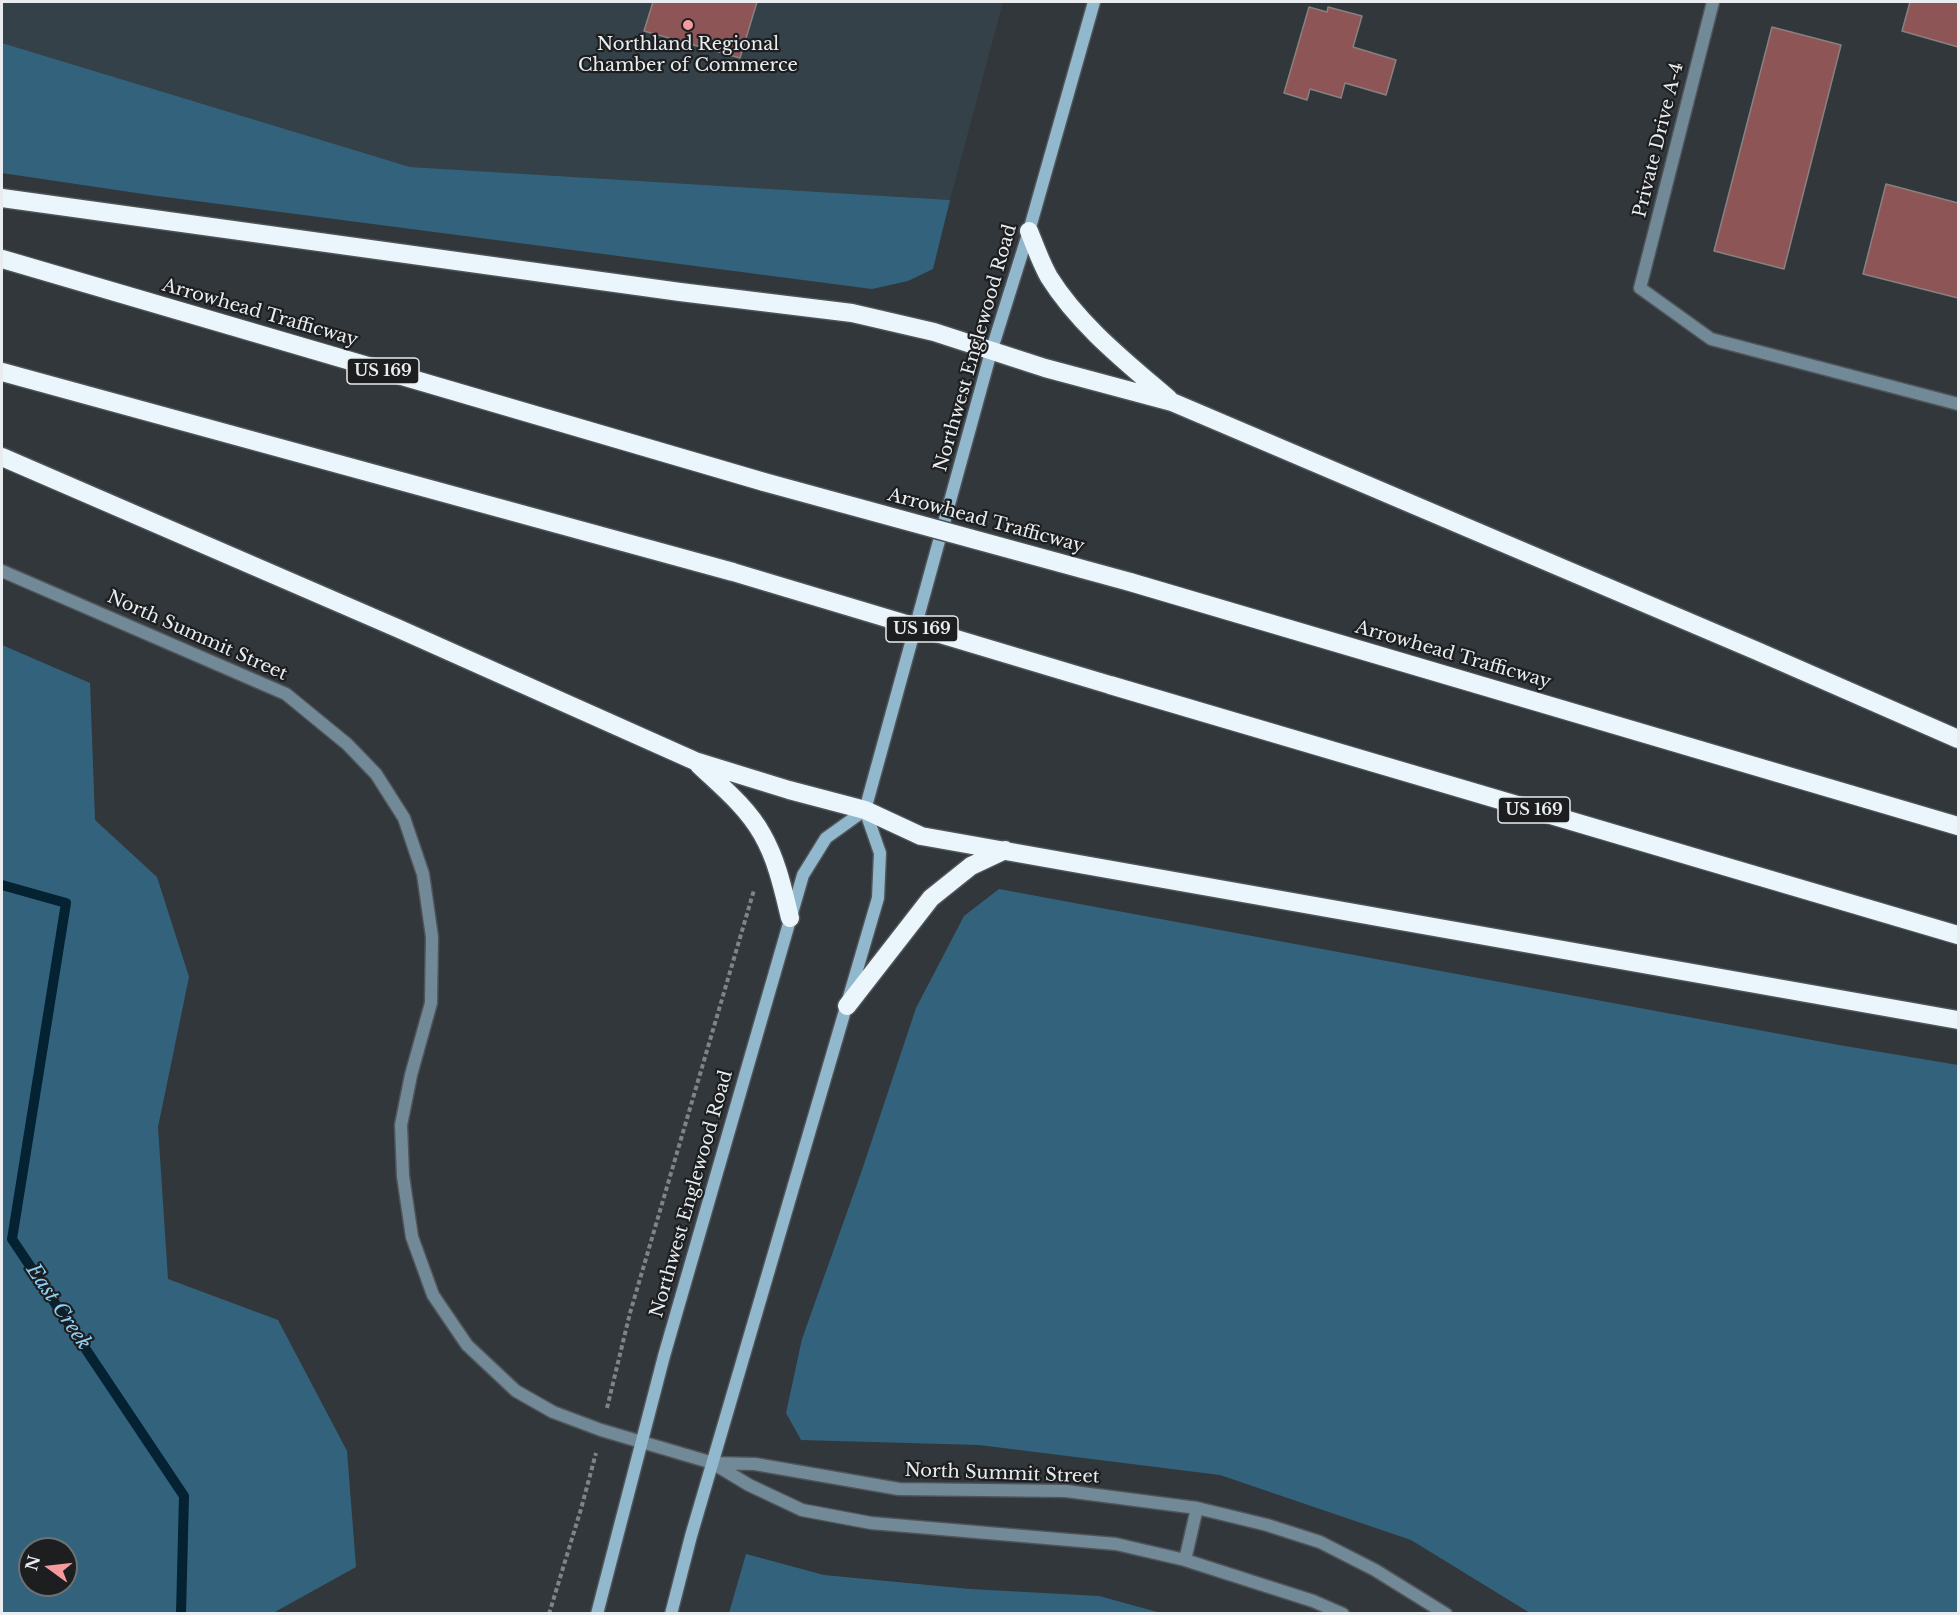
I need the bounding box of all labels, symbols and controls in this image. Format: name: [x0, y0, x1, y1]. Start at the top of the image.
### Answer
marker: Northland Regional Chamber of Commerce: [681, 18, 695, 32]
place label: Northland Regional Chamber of Commerce: [578, 34, 798, 76]
street label: Private Drive A-4: [1629, 60, 1689, 220]
street label: Northwest Englewood Road: [930, 222, 1022, 474]
street label: Arrowhead Trafficway: [160, 275, 360, 351]
road number: US 169: [347, 358, 419, 384]
street label: Arrowhead Trafficway: [885, 484, 1087, 558]
street label: North Summit Street: [104, 586, 290, 686]
road number: US 169: [886, 616, 958, 642]
street label: Arrowhead Trafficway: [1353, 617, 1553, 693]
road number: US 169: [1498, 797, 1570, 823]
street label: Northwest Englewood Road: [646, 1068, 738, 1320]
water label: East Creek: [20, 1259, 96, 1355]
street label: North Summit Street: [904, 1460, 1100, 1488]
north arrow: [18, 1537, 78, 1597]
text: N: [21, 1553, 44, 1573]

